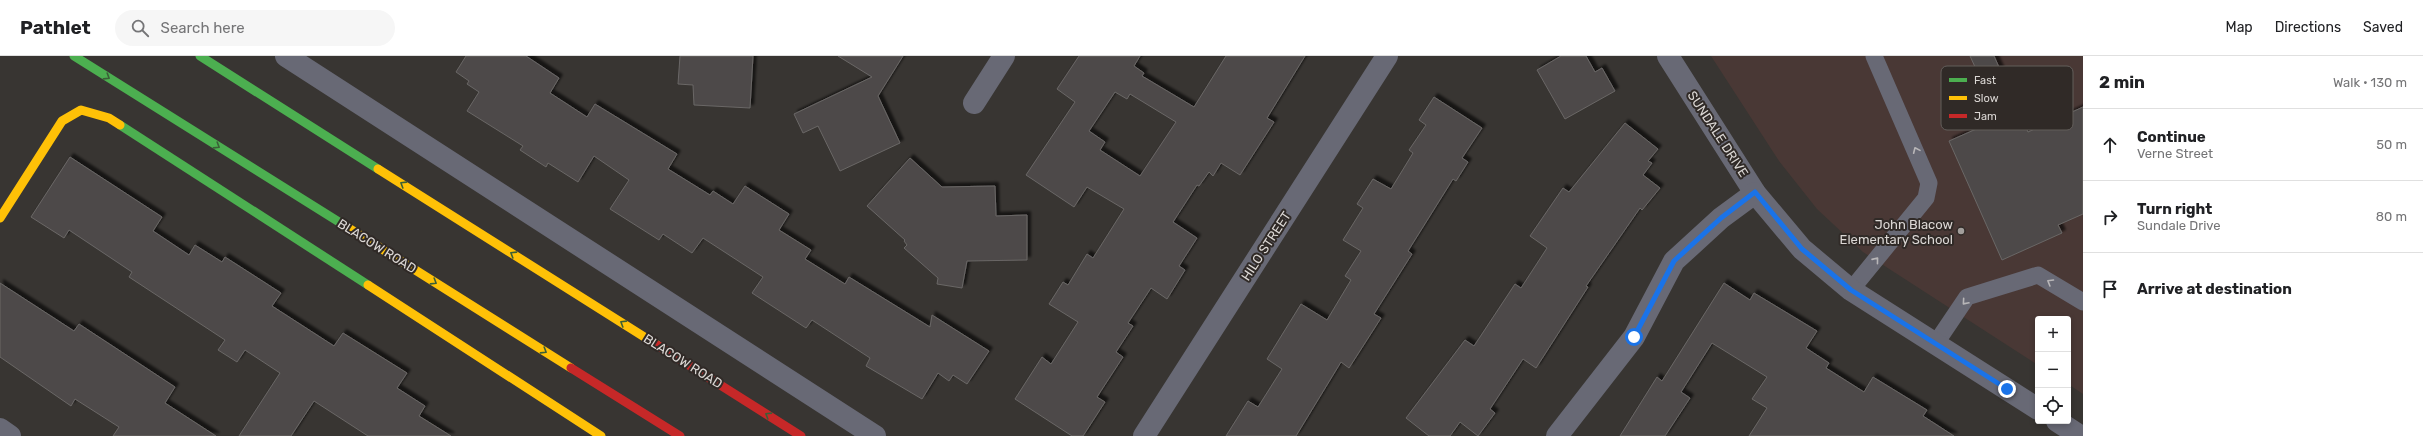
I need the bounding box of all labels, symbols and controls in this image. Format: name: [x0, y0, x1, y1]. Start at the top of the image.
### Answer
search box: [115, 10, 395, 46]
text: Pathlet: [20, 16, 91, 39]
icon: search: [129, 17, 151, 39]
text: Search here: [161, 19, 245, 37]
text: Map: [2226, 19, 2253, 36]
text: Directions: [2275, 19, 2341, 36]
text: Saved: [2363, 19, 2403, 36]
legend: [1941, 66, 2073, 130]
one-way arrow: [103, 72, 110, 80]
text: 2 min: [2099, 72, 2145, 92]
text: Fast: [1974, 74, 1997, 87]
text: Walk · 130 m: [2333, 75, 2407, 90]
street label: SUNDALE DRIVE: [1685, 88, 1751, 180]
text: Slow: [1974, 92, 1999, 105]
text: Jam: [1974, 110, 1997, 123]
text: Continue: [2137, 128, 2206, 146]
icon: ahead: [2099, 134, 2121, 156]
text: 50 m: [2376, 137, 2407, 152]
one-way arrow: [213, 141, 220, 149]
text: Verne Street: [2137, 146, 2213, 161]
one-way arrow: [1913, 147, 1921, 154]
one-way arrow: [400, 181, 407, 189]
text: Turn right: [2137, 200, 2212, 218]
icon: right: [2099, 206, 2121, 228]
street label: HILO STREET: [1238, 208, 1294, 283]
text: 80 m: [2376, 209, 2407, 224]
street label: BLACOW ROAD: [335, 216, 419, 276]
place label: John Blacow Elementary School: [1840, 217, 1953, 247]
text: Sundale Drive: [2137, 218, 2221, 233]
marker: John Blacow Elementary School: [1956, 226, 1966, 236]
one-way arrow: [510, 251, 517, 258]
one-way arrow: [1871, 257, 1878, 264]
one-way arrow: [430, 277, 437, 285]
icon: arrive: [2099, 278, 2121, 300]
one-way arrow: [2047, 279, 2054, 286]
text: Arrive at destination: [2137, 280, 2292, 298]
one-way arrow: [1962, 297, 1969, 304]
map controls: [2035, 316, 2071, 424]
button: +: [2035, 316, 2071, 352]
one-way arrow: [620, 321, 627, 328]
route start: [1625, 328, 1643, 346]
street label: BLACOW ROAD: [641, 331, 725, 391]
one-way arrow: [540, 346, 547, 354]
button: −: [2035, 352, 2071, 388]
route end: [1998, 380, 2016, 398]
button: locate: [2035, 388, 2071, 424]
one-way arrow: [765, 412, 772, 420]

